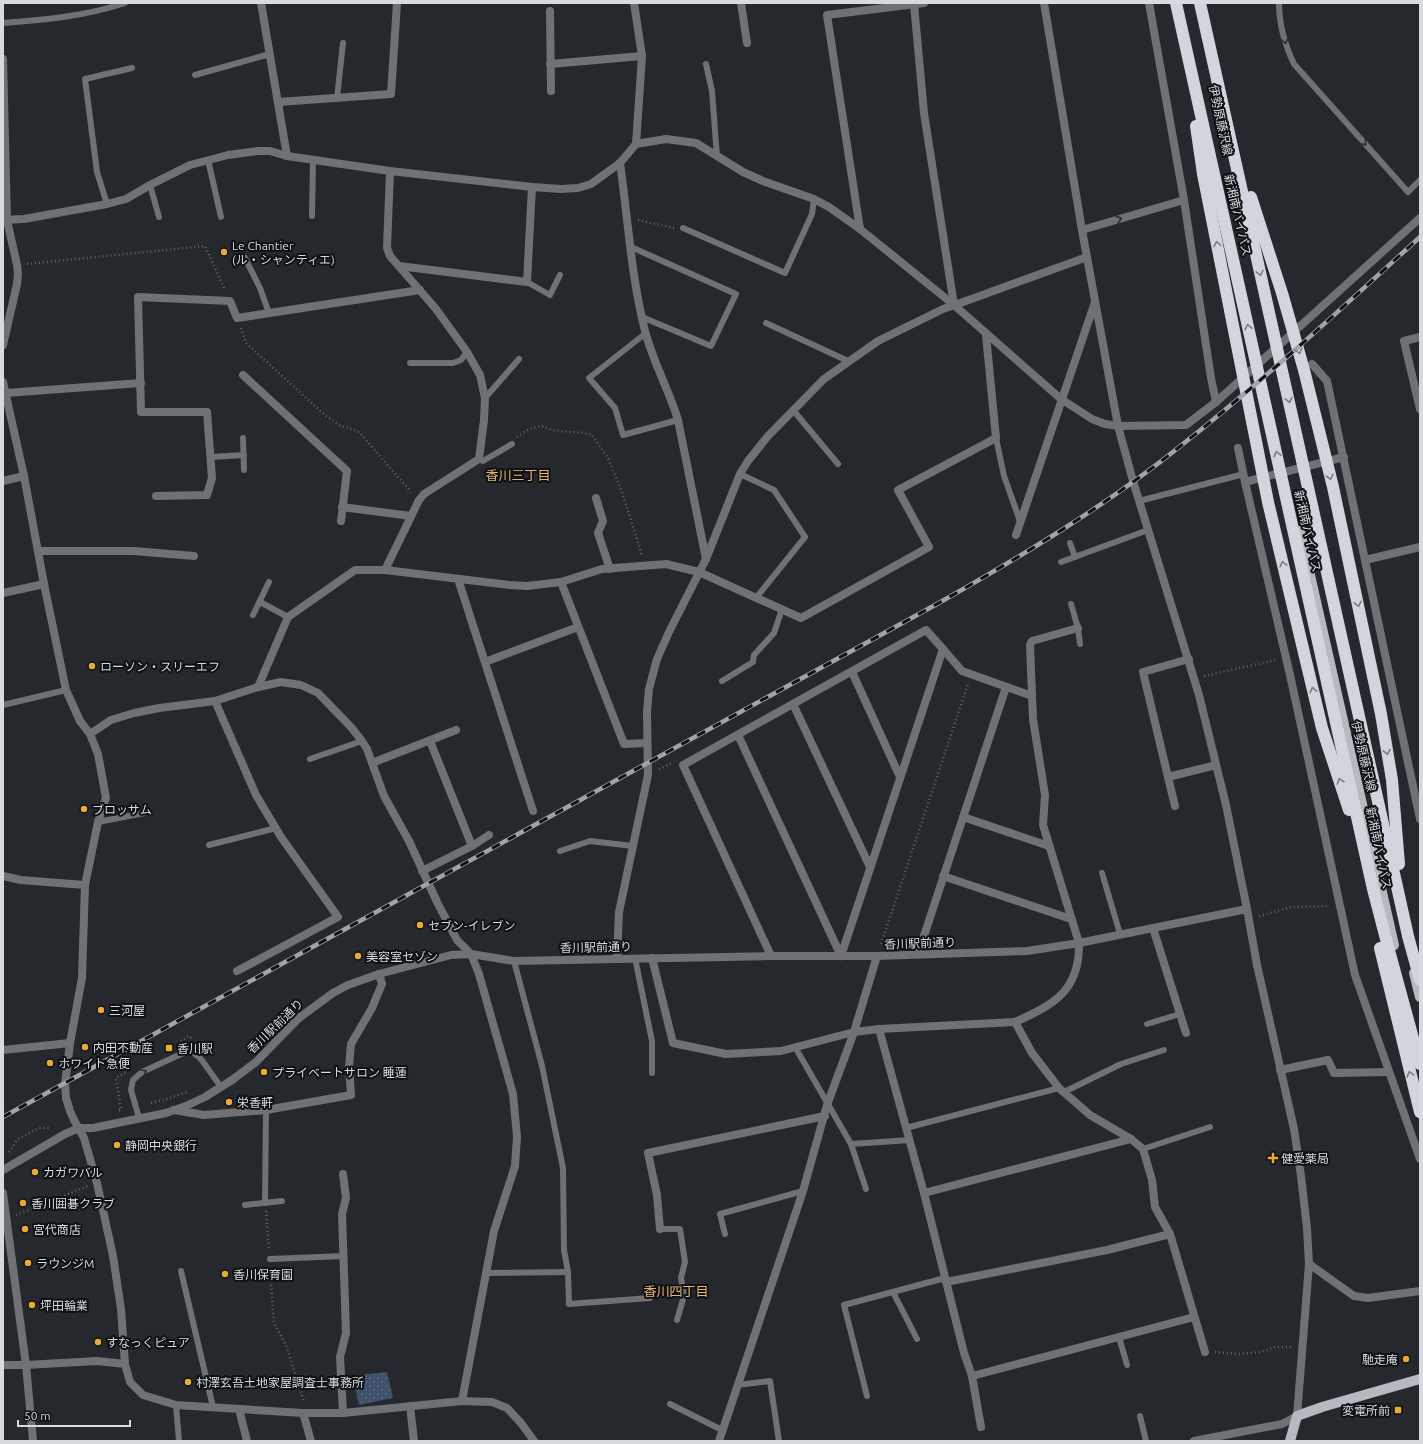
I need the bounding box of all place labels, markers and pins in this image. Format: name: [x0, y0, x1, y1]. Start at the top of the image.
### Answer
place label: Le Chantier (ル・シャンティエ): [232, 239, 335, 267]
marker: Le Chantier (ル・シャンティエ): [219, 247, 229, 257]
place label: ローソン・スリーエフ: [100, 660, 220, 673]
marker: ローソン・スリーエフ: [87, 661, 97, 671]
place label: ブロッサム: [92, 803, 152, 816]
marker: ブロッサム: [79, 804, 89, 814]
place label: セブン-イレブン: [428, 919, 515, 932]
marker: セブン-イレブン: [415, 920, 425, 930]
place label: 美容室セゾン: [366, 950, 438, 963]
marker: 美容室セゾン: [353, 951, 363, 961]
place label: 三河屋: [109, 1004, 145, 1017]
marker: 三河屋: [96, 1005, 106, 1015]
place label: 内田不動産: [93, 1041, 153, 1054]
marker: 内田不動産: [80, 1042, 90, 1052]
place label: 香川駅: [177, 1042, 213, 1055]
marker: 香川駅: [164, 1043, 174, 1053]
place label: ホワイト急便: [58, 1057, 130, 1070]
marker: ホワイト急便: [45, 1058, 55, 1068]
place label: プライベートサロン 睡蓮: [272, 1066, 407, 1079]
marker: プライベートサロン 睡蓮: [259, 1067, 269, 1077]
place label: 栄香軒: [237, 1096, 273, 1109]
marker: 栄香軒: [224, 1097, 234, 1107]
place label: 静岡中央銀行: [125, 1139, 197, 1152]
marker: 静岡中央銀行: [112, 1140, 122, 1150]
place label: 健愛薬局: [1281, 1152, 1329, 1165]
marker: 健愛薬局: [1268, 1153, 1278, 1163]
place label: カガワバル: [43, 1166, 103, 1179]
marker: カガワバル: [30, 1167, 40, 1177]
place label: 香川囲碁クラブ: [31, 1197, 115, 1210]
marker: 香川囲碁クラブ: [18, 1198, 28, 1208]
place label: 宮代商店: [33, 1223, 81, 1236]
marker: 宮代商店: [20, 1224, 30, 1234]
place label: ラウンジM: [36, 1257, 94, 1270]
marker: ラウンジM: [23, 1258, 33, 1268]
place label: 香川保育園: [233, 1268, 293, 1281]
marker: 香川保育園: [220, 1269, 230, 1279]
place label: 坪田輪業: [40, 1299, 88, 1312]
marker: 坪田輪業: [27, 1300, 37, 1310]
place label: すなっくピュア: [106, 1336, 190, 1349]
marker: すなっくピュア: [93, 1337, 103, 1347]
place label: 馳走庵: [1362, 1353, 1398, 1366]
marker: 馳走庵: [1401, 1354, 1411, 1364]
place label: 村澤玄吾土地家屋調査士事務所: [196, 1376, 364, 1389]
marker: 村澤玄吾土地家屋調査士事務所: [183, 1377, 193, 1387]
place label: 変電所前: [1342, 1404, 1390, 1417]
marker: 変電所前: [1393, 1405, 1403, 1415]

